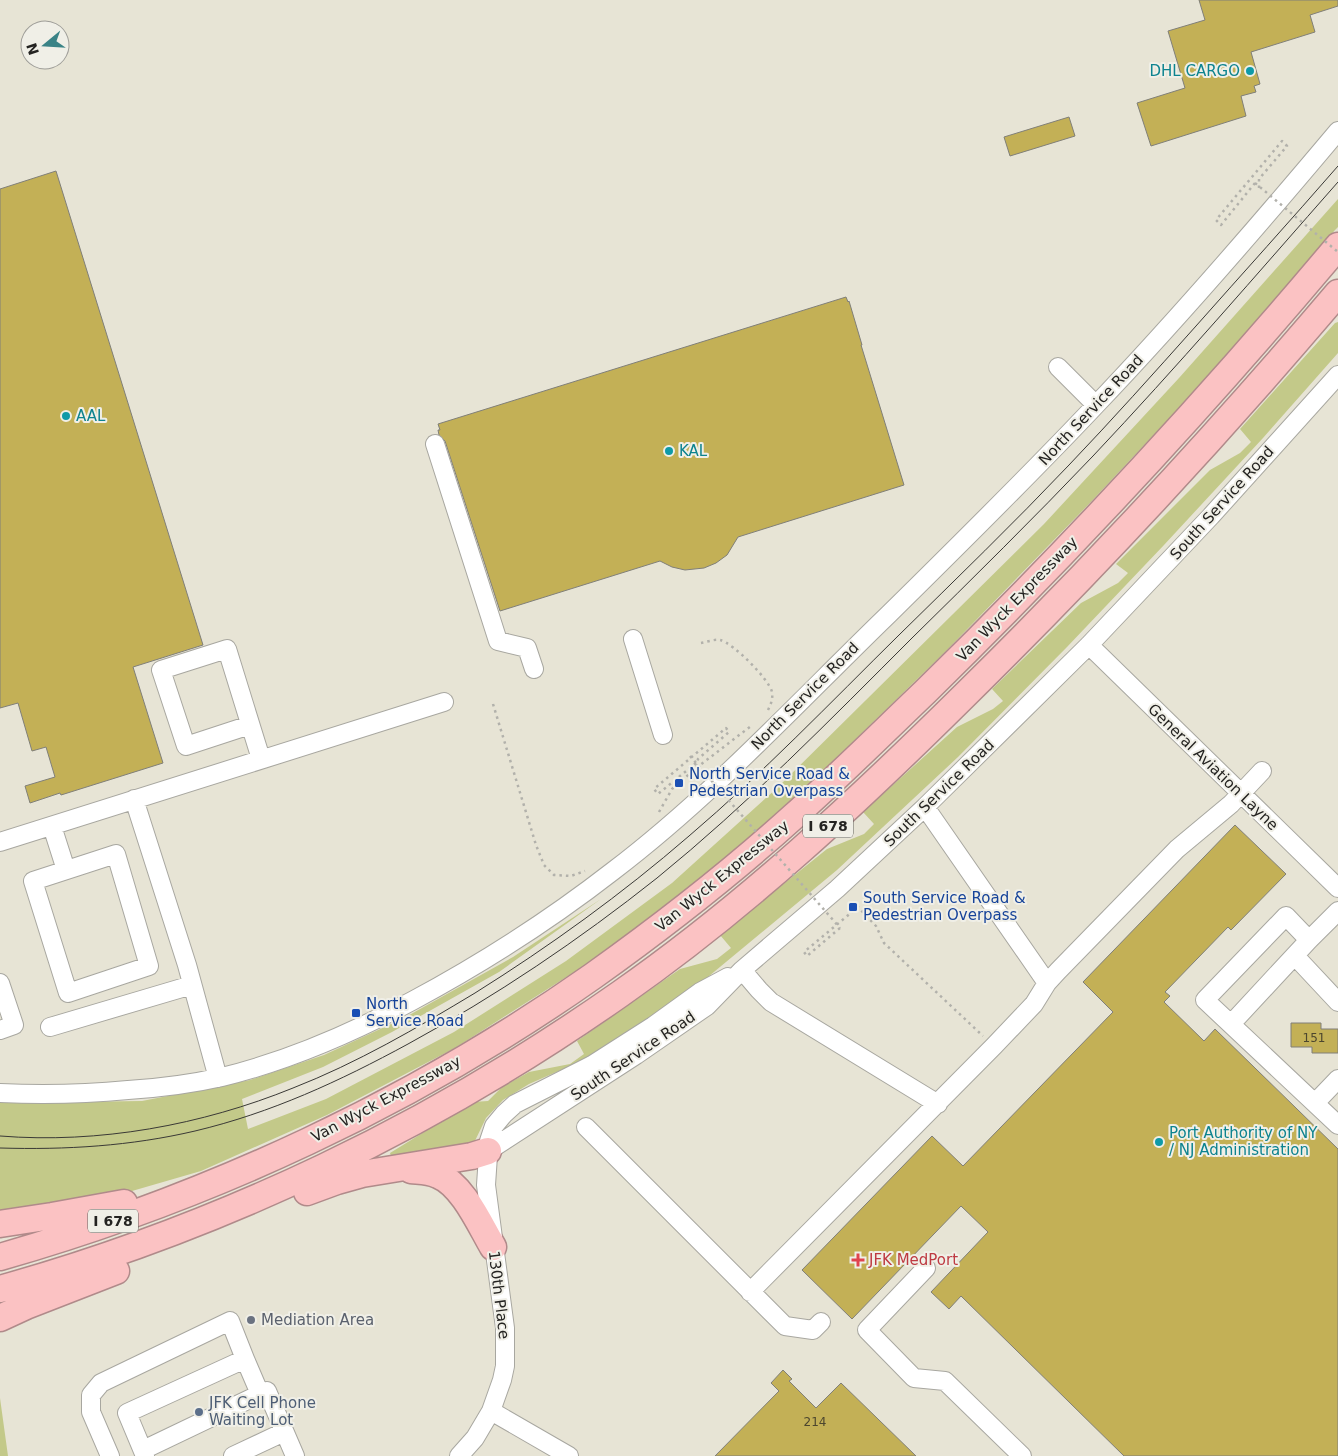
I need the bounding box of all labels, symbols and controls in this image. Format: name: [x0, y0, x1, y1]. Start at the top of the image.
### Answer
north arrow: [20, 20, 70, 70]
text: N: [23, 41, 42, 57]
place label: DHL CARGO: [1149, 62, 1240, 80]
marker: DHL CARGO: [1244, 65, 1256, 77]
street label: North Service Road: [1035, 351, 1147, 469]
place label: AAL: [76, 407, 106, 425]
marker: AAL: [60, 410, 72, 422]
place label: KAL: [679, 442, 708, 460]
street label: South Service Road: [1166, 443, 1278, 563]
marker: KAL: [663, 445, 675, 457]
street label: Van Wyck Expressway: [953, 533, 1081, 665]
street label: North Service Road: [748, 639, 862, 753]
street label: General Aviation Layne: [1144, 700, 1282, 834]
street label: South Service Road: [880, 736, 998, 850]
place label: North Service Road & Pedestrian Overpass: [689, 765, 850, 800]
marker: North Service Road & Pedestrian Overpass: [673, 777, 685, 789]
road number: I 678: [803, 814, 853, 838]
street label: Van Wyck Expressway: [652, 817, 793, 935]
place label: South Service Road & Pedestrian Overpass: [863, 889, 1026, 924]
marker: South Service Road & Pedestrian Overpass: [847, 901, 859, 913]
place label: North Service Road: [366, 995, 464, 1030]
marker: North Service Road: [350, 1007, 362, 1019]
street label: South Service Road: [567, 1008, 699, 1104]
house number: 151: [1303, 1031, 1325, 1045]
street label: Van Wyck Expressway: [308, 1052, 464, 1146]
place label: Port Authority of NY / NJ Administration: [1169, 1124, 1318, 1159]
marker: Port Authority of NY / NJ Administration: [1153, 1136, 1165, 1148]
road number: I 678: [88, 1210, 138, 1232]
street label: 130th Place: [485, 1250, 513, 1340]
place label: JFK MedPort: [868, 1251, 958, 1269]
marker: JFK MedPort: [851, 1253, 865, 1267]
place label: Mediation Area: [261, 1311, 374, 1329]
marker: Mediation Area: [245, 1314, 257, 1326]
place label: JFK Cell Phone Waiting Lot: [208, 1394, 316, 1429]
marker: JFK Cell Phone Waiting Lot: [193, 1406, 205, 1418]
house number: 214: [804, 1415, 826, 1429]

